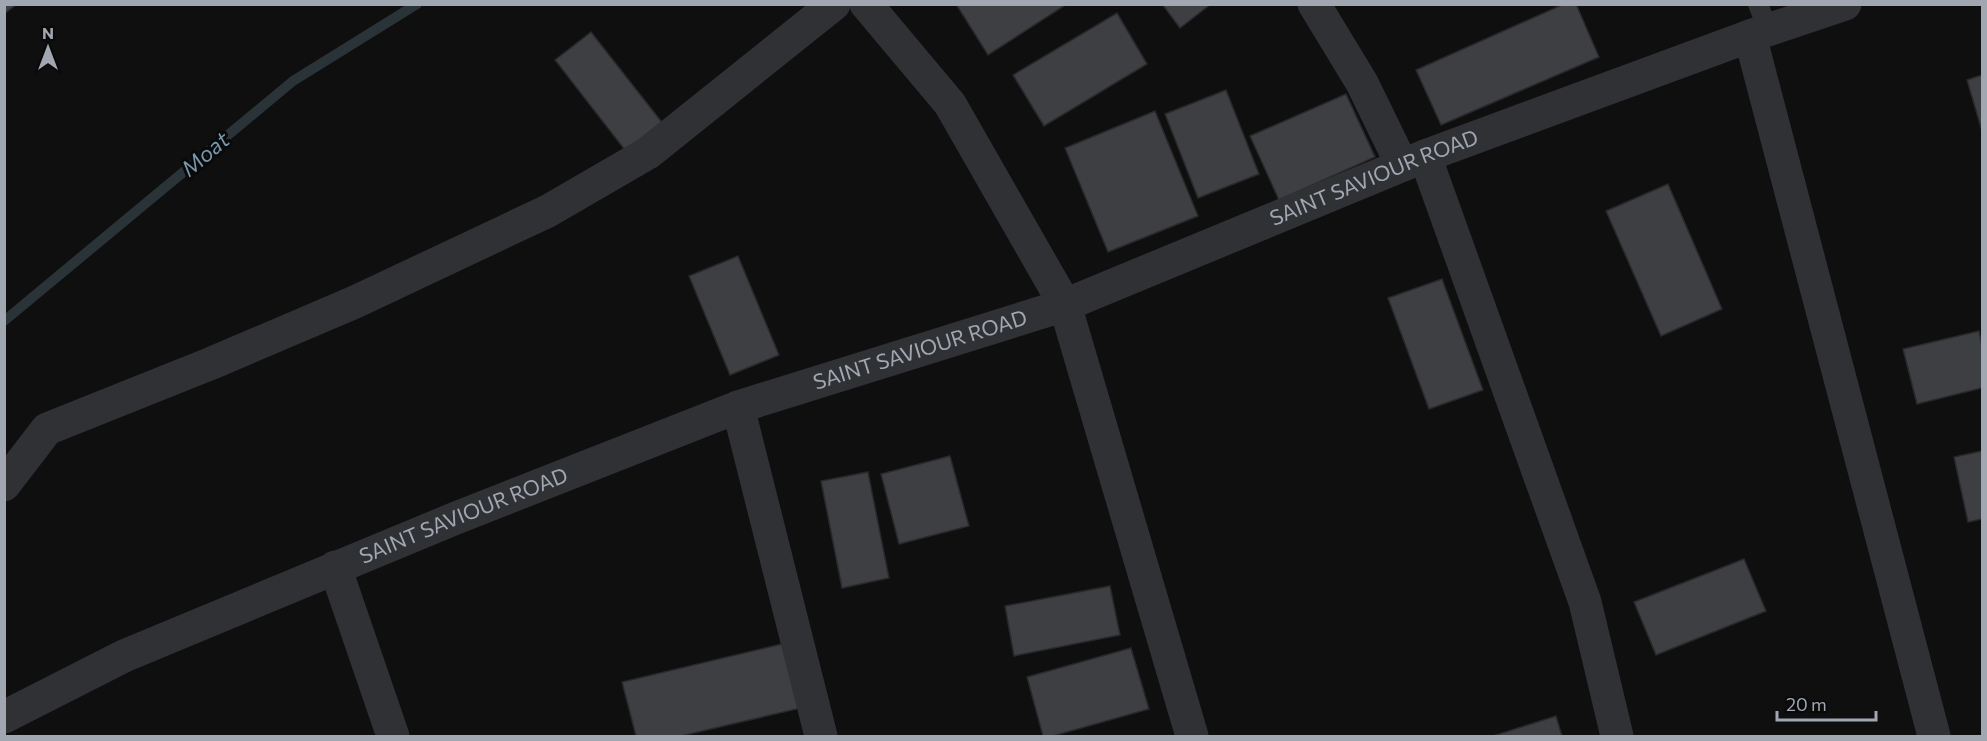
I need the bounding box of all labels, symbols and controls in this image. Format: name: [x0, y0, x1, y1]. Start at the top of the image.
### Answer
north arrow: [18, 18, 78, 78]
text: N: [42, 23, 54, 42]
street label: SAINT SAVIOUR ROAD: [1266, 124, 1481, 230]
water label: Moat: [175, 125, 235, 182]
street label: SAINT SAVIOUR ROAD: [810, 304, 1030, 394]
street label: SAINT SAVIOUR ROAD: [355, 461, 571, 568]
scale bar: [1777, 684, 1876, 722]
text: 20 m: [1786, 693, 1827, 715]

